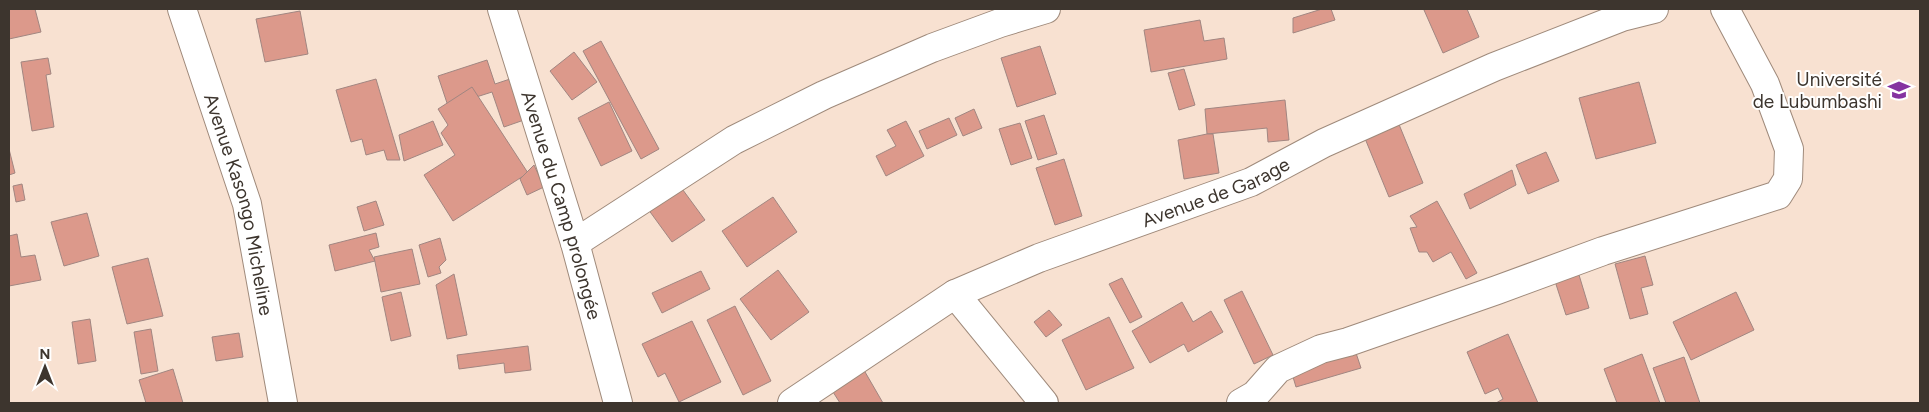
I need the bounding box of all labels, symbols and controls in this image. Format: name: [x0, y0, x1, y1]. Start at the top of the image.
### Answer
place label: Université de Lubumbashi: [1753, 68, 1882, 113]
school or university icon: Université de Lubumbashi: [1886, 77, 1912, 103]
street label: Avenue du Camp prolongée: [517, 88, 607, 322]
street label: Avenue Kasongo Micheline: [199, 90, 278, 317]
street label: Avenue de Garage: [1139, 152, 1293, 232]
north arrow: [20, 342, 70, 392]
text: N: [40, 346, 50, 363]

